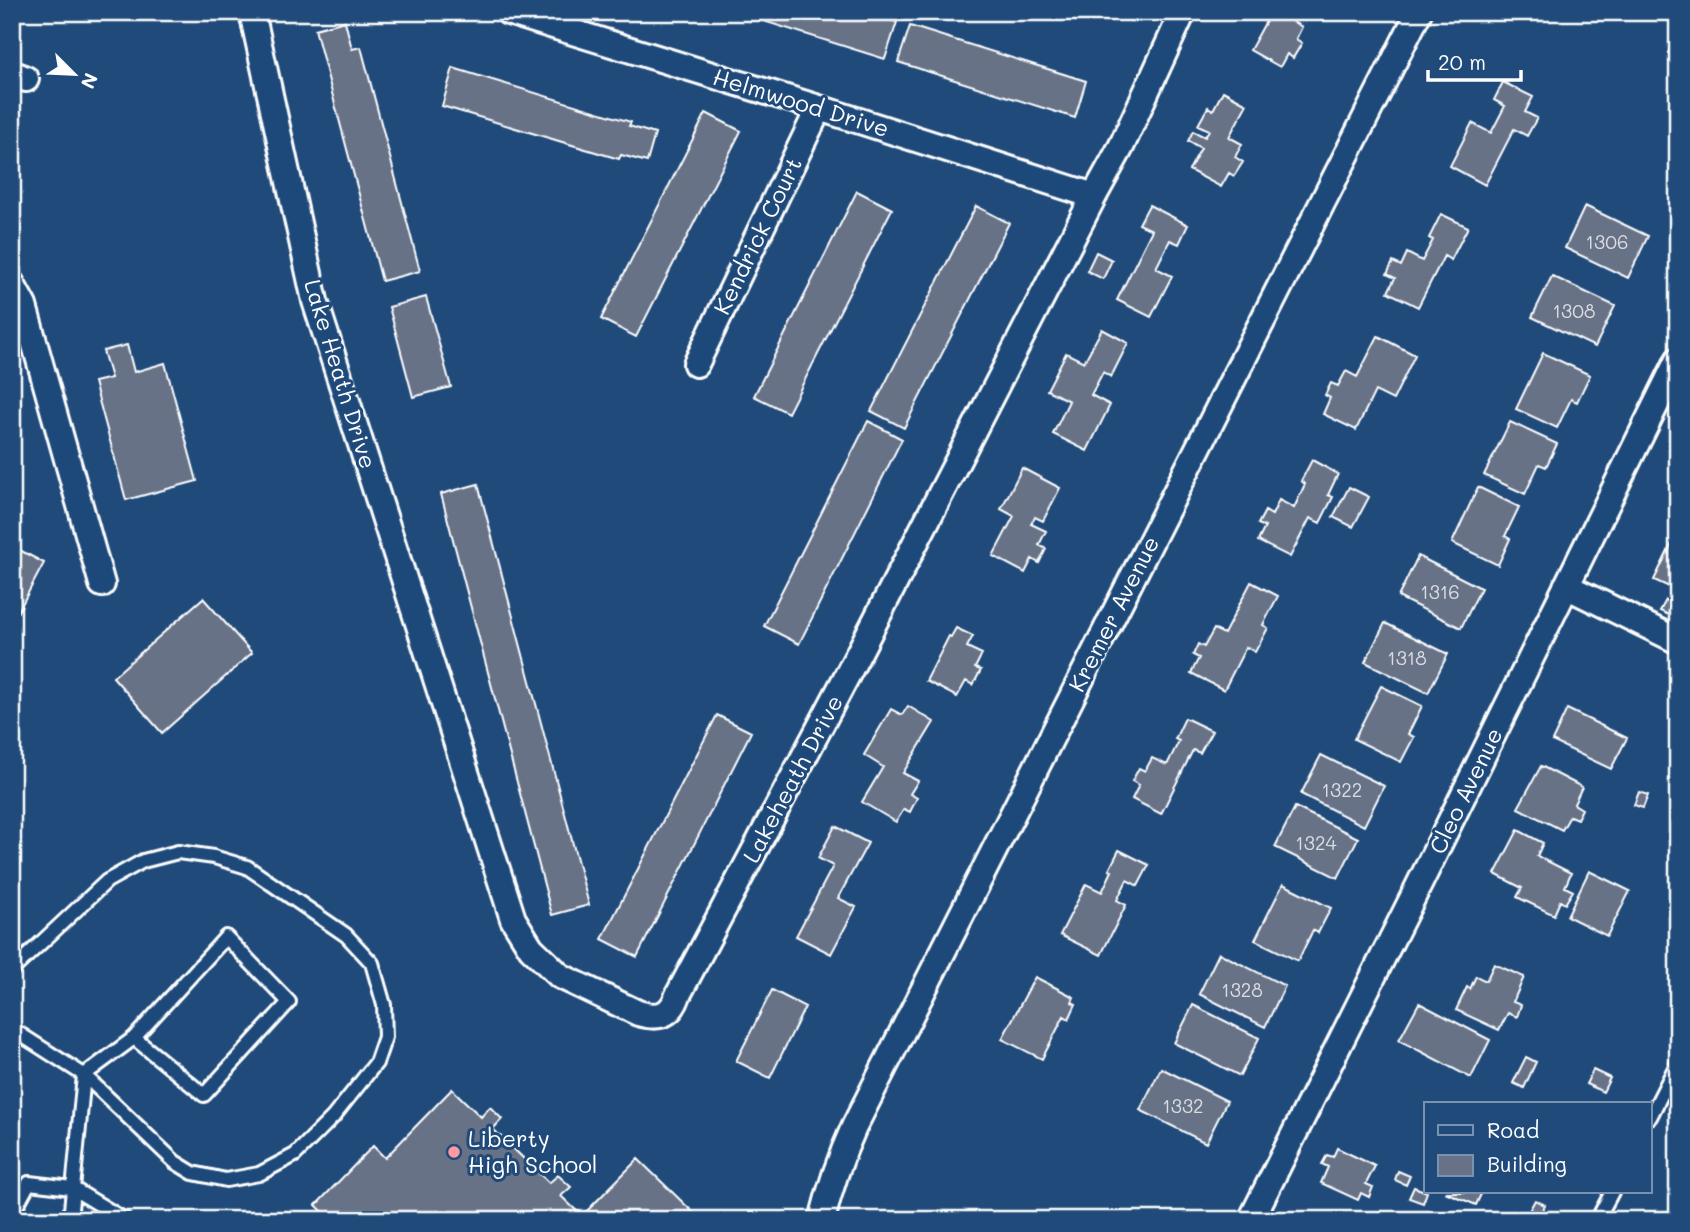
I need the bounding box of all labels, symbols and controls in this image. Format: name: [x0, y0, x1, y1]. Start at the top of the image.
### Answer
north arrow: [38, 38, 108, 108]
scale bar: [1428, 38, 1520, 82]
text: 20 m: [1438, 48, 1486, 75]
street label: Helmwood Drive: [710, 61, 893, 143]
text: N: [76, 69, 104, 93]
street label: Kendrick Court: [706, 152, 808, 319]
house number: 1306: [1586, 229, 1628, 254]
street label: Lake Heath Drive: [298, 275, 384, 472]
house number: 1308: [1553, 298, 1595, 323]
street label: Kremer Avenue: [1061, 531, 1165, 696]
house number: 1316: [1420, 579, 1460, 604]
house number: 1318: [1387, 645, 1427, 670]
street label: Lakeheath Drive: [735, 690, 849, 868]
street label: Cleo Avenue: [1422, 722, 1509, 859]
house number: 1322: [1322, 777, 1362, 802]
house number: 1324: [1295, 830, 1337, 855]
house number: 1328: [1221, 977, 1263, 1002]
house number: 1332: [1162, 1093, 1204, 1118]
legend: [1424, 1102, 1652, 1194]
text: Road: [1487, 1116, 1539, 1143]
place label: Liberty High School: [468, 1123, 598, 1179]
marker: Liberty High School: [446, 1144, 462, 1160]
text: Building: [1487, 1150, 1567, 1177]

